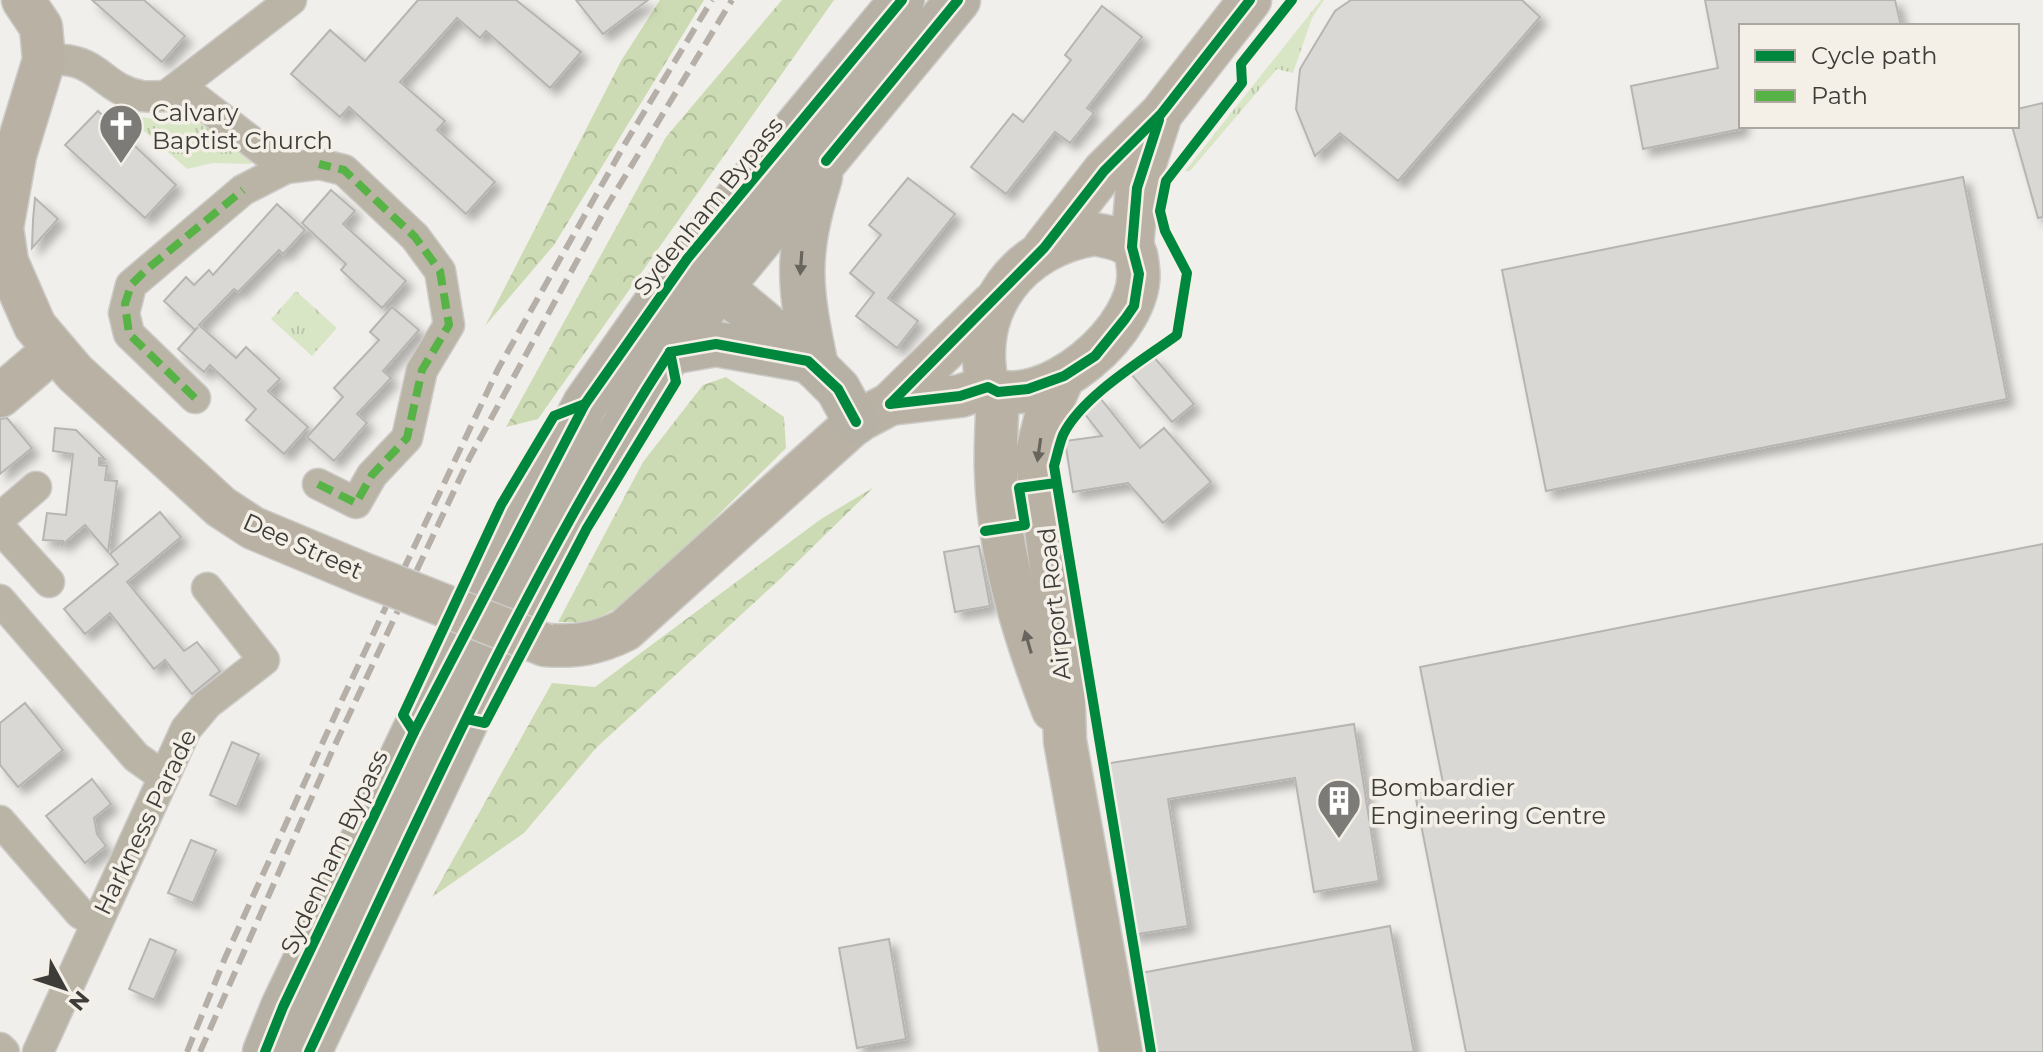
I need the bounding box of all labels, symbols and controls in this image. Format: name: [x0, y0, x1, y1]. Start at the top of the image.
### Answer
legend: [1739, 24, 2019, 128]
text: Cycle path: [1811, 41, 1938, 70]
text: Path: [1811, 81, 1868, 110]
place label: Calvary Baptist Church: [152, 98, 333, 155]
church icon: Calvary Baptist Church: [97, 102, 145, 165]
street label: Sydenham Bypass: [627, 111, 789, 301]
one-way arrow: [794, 251, 807, 276]
one-way arrow: [1032, 437, 1045, 462]
street label: Dee Street: [239, 507, 367, 585]
street label: Airport Road: [1032, 526, 1076, 682]
one-way arrow: [1021, 629, 1034, 653]
street label: Harkness Parade: [88, 725, 202, 919]
street label: Sydenham Bypass: [274, 746, 394, 958]
place label: Bombardier Engineering Centre: [1370, 773, 1606, 830]
building icon: Bombardier Engineering Centre: [1315, 777, 1363, 840]
north arrow: [24, 948, 104, 1028]
text: N: [63, 985, 95, 1016]

